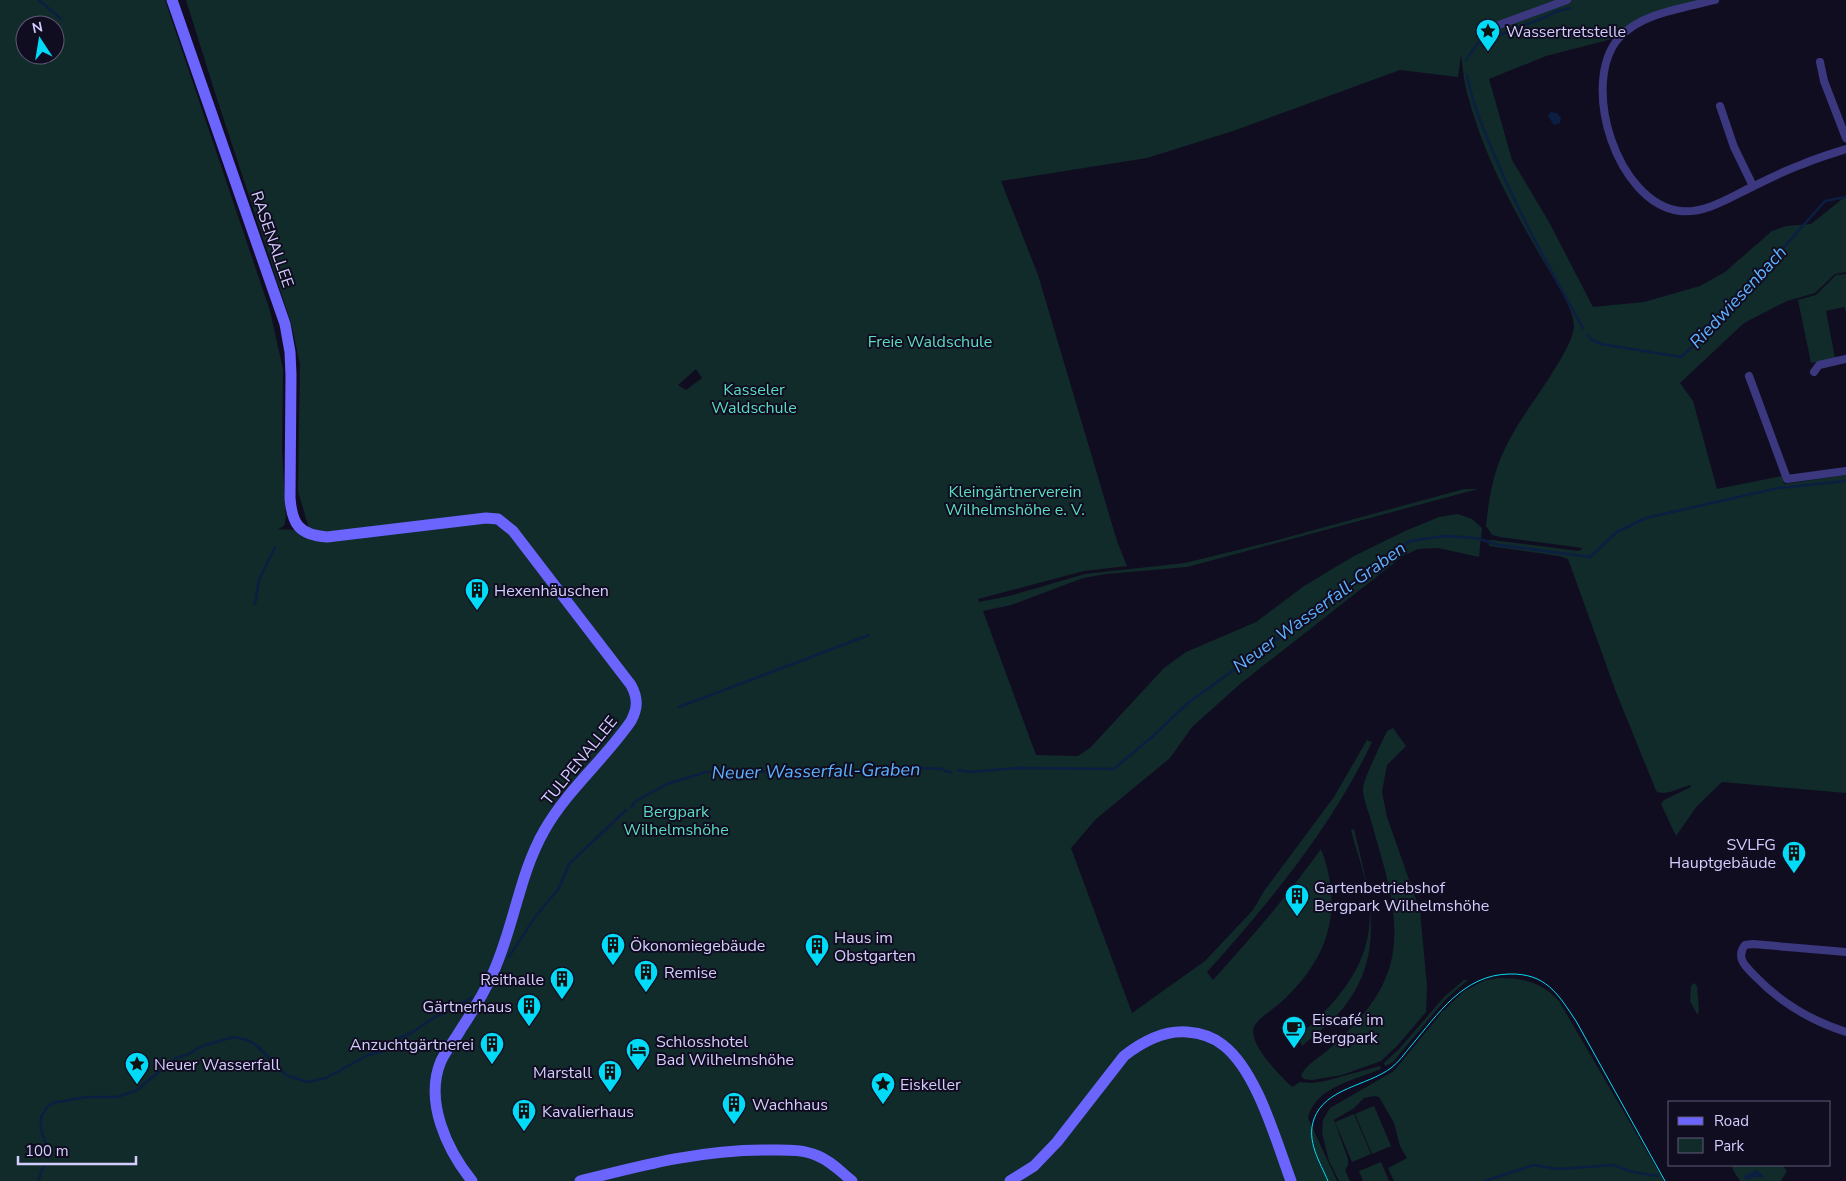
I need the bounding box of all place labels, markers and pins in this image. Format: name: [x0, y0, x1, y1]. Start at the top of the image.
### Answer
place icon: Wassertretstelle: [1475, 18, 1501, 52]
place label: Wassertretstelle: [1506, 21, 1626, 43]
building icon: Hexenhäuschen: [464, 577, 490, 611]
place label: Hexenhäuschen: [494, 580, 609, 602]
place label: SVLFG Hauptgebäude: [1669, 834, 1776, 874]
building icon: SVLFG Hauptgebäude: [1781, 840, 1807, 874]
place label: Gartenbetriebshof Bergpark Wilhelmshöhe: [1314, 877, 1489, 917]
building icon: Gartenbetriebshof Bergpark Wilhelmshöhe: [1284, 883, 1310, 917]
place label: Haus im Obstgarten: [834, 927, 916, 967]
building icon: Ökonomiegebäude: [600, 932, 626, 966]
building icon: Haus im Obstgarten: [804, 933, 830, 967]
place label: Ökonomiegebäude: [630, 935, 765, 957]
building icon: Remise: [633, 959, 659, 993]
place label: Remise: [664, 962, 717, 984]
building icon: Reithalle: [549, 966, 575, 1000]
place label: Reithalle: [480, 969, 544, 991]
building icon: Gärtnerhaus: [516, 993, 542, 1027]
place label: Gärtnerhaus: [423, 996, 512, 1018]
place label: Eiscafé im Bergpark: [1312, 1009, 1384, 1049]
cafe icon: Eiscafé im Bergpark: [1281, 1015, 1307, 1049]
building icon: Anzuchtgärtnerei: [479, 1031, 505, 1065]
place label: Schlosshotel Bad Wilhelmshöhe: [656, 1031, 794, 1071]
place label: Anzuchtgärtnerei: [350, 1034, 474, 1056]
hotel icon: Schlosshotel Bad Wilhelmshöhe: [625, 1037, 651, 1071]
place icon: Neuer Wasserfall: [124, 1051, 150, 1085]
place label: Neuer Wasserfall: [154, 1054, 280, 1076]
building icon: Marstall: [597, 1059, 623, 1093]
place label: Marstall: [533, 1062, 592, 1084]
place icon: Eiskeller: [870, 1071, 896, 1105]
place label: Eiskeller: [900, 1074, 961, 1096]
building icon: Wachhaus: [721, 1091, 747, 1125]
place label: Wachhaus: [752, 1094, 828, 1116]
building icon: Kavalierhaus: [511, 1098, 537, 1132]
place label: Kavalierhaus: [542, 1101, 634, 1123]

